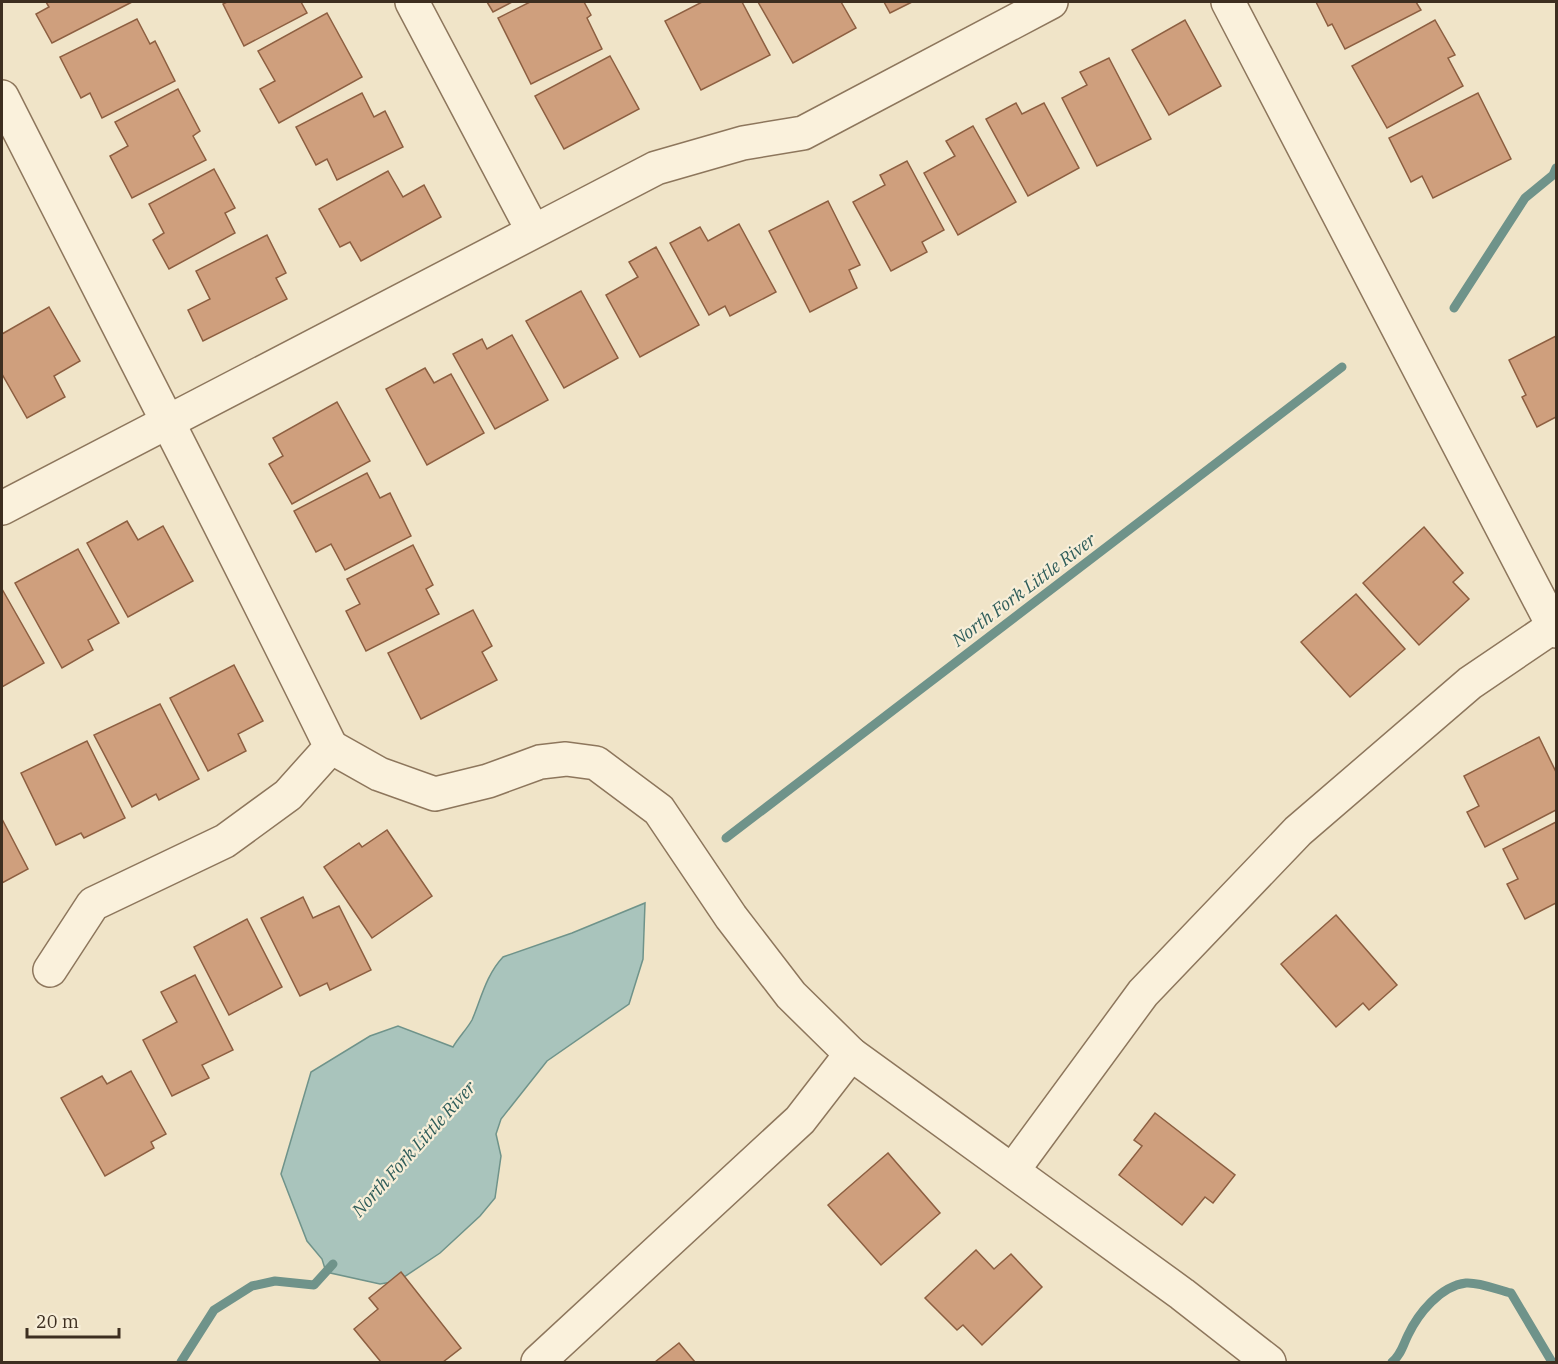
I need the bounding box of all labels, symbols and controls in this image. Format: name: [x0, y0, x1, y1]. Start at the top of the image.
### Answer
water label: North Fork Little River: [946, 527, 1101, 652]
water label: North Fork Little River: [346, 1075, 481, 1222]
scale bar: [27, 1301, 118, 1339]
text: 20 m: [36, 1310, 79, 1333]

